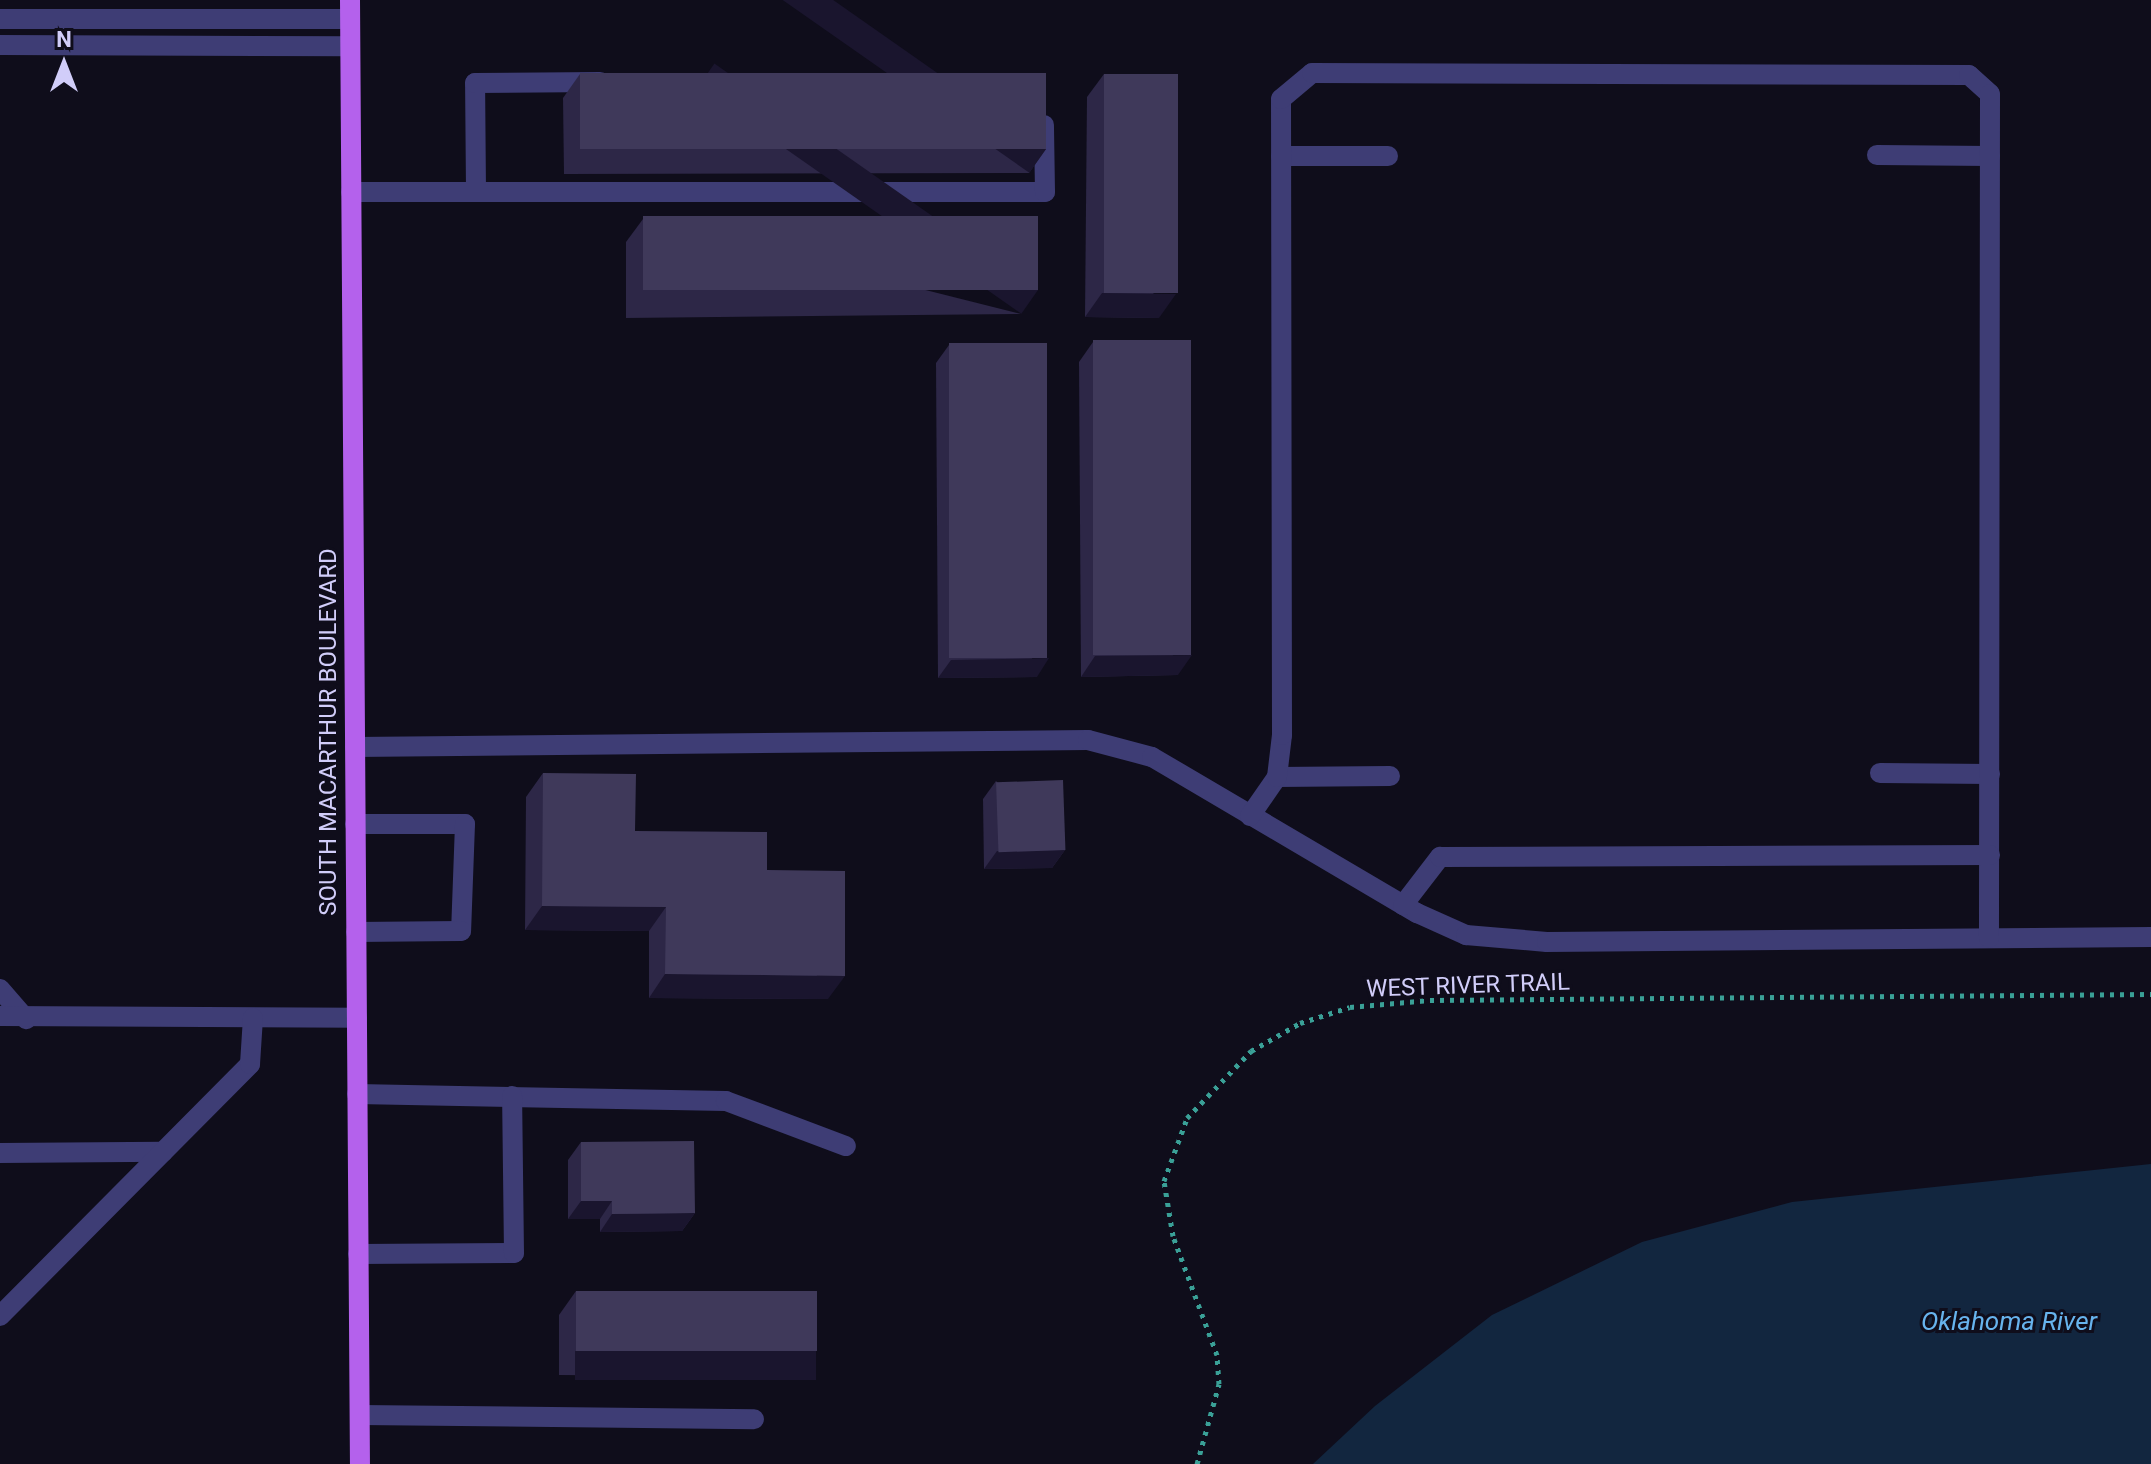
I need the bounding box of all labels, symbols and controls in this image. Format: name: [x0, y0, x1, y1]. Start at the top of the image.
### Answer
north arrow: [24, 24, 104, 104]
text: N: [56, 27, 72, 52]
street label: SOUTH MACARTHUR BOULEVARD: [315, 548, 343, 916]
street label: WEST RIVER TRAIL: [1365, 968, 1571, 1004]
water label: Oklahoma River: [1921, 1306, 2097, 1338]

